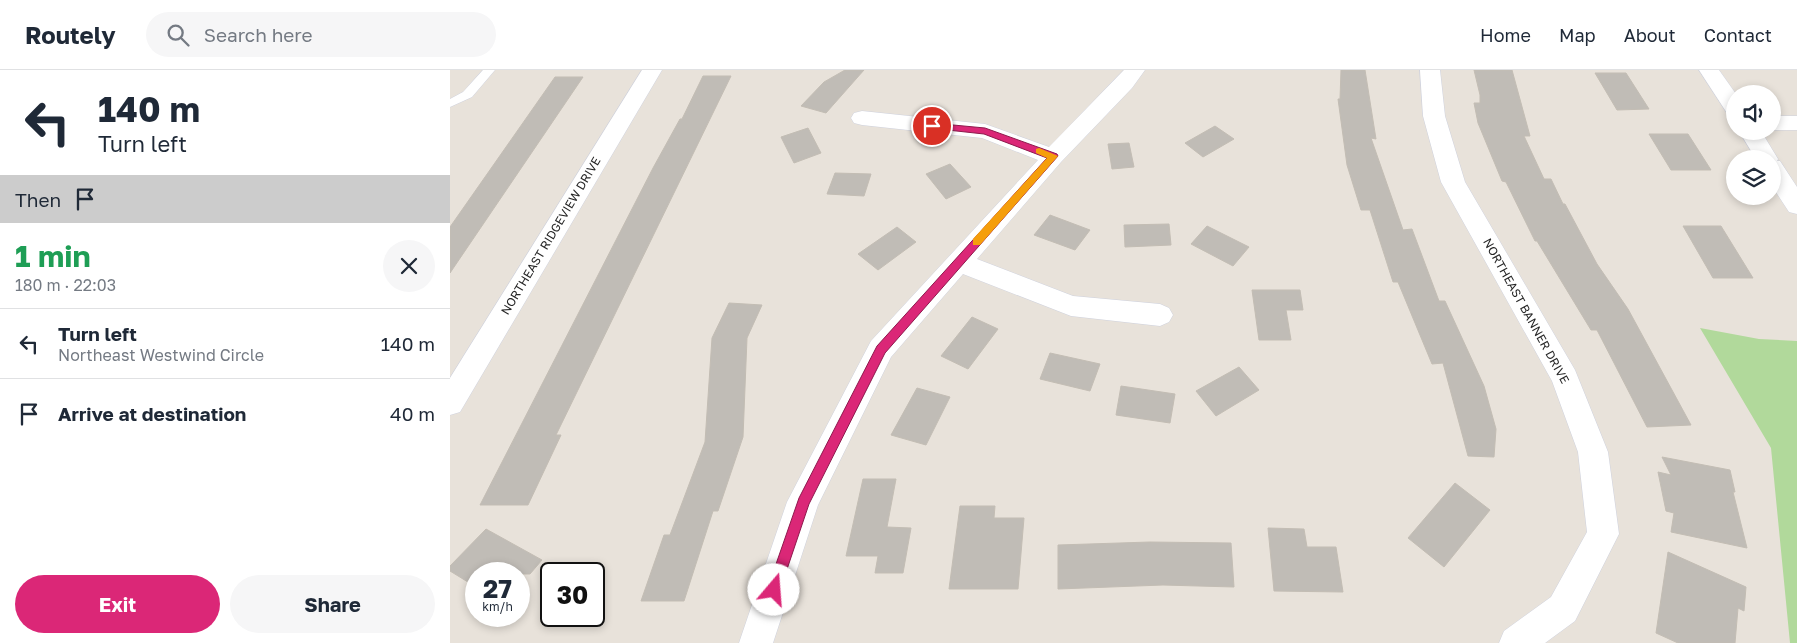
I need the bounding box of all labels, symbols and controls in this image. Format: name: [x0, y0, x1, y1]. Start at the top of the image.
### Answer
search box: [146, 12, 496, 57]
text: Routely: [25, 20, 116, 49]
icon: search: [164, 21, 192, 49]
text: Search here: [204, 23, 313, 46]
text: Home: [1480, 24, 1531, 46]
text: Map: [1559, 24, 1596, 46]
text: About: [1624, 24, 1676, 46]
text: Contact: [1704, 24, 1772, 46]
map controls: [1726, 85, 1781, 205]
button: sound: [1726, 85, 1781, 140]
text: 140 m: [98, 88, 200, 130]
icon: left: [15, 90, 80, 155]
pin: [911, 105, 953, 147]
icon: arrive: [918, 112, 946, 140]
text: Turn left: [98, 130, 187, 157]
button: layers: [1726, 150, 1781, 205]
street label: NORTHEAST RIDGEVIEW DRIVE: [497, 154, 604, 317]
icon: arrive: [71, 185, 99, 213]
text: Then: [15, 188, 61, 211]
street label: NORTHEAST BANNER DRIVE: [1480, 235, 1573, 386]
text: 1 min: [15, 238, 91, 274]
button: close: [383, 240, 435, 292]
text: 180 m · 22:03: [15, 275, 116, 295]
text: Turn left: [58, 322, 137, 345]
icon: left: [15, 330, 43, 358]
text: 140 m: [381, 332, 435, 355]
text: Northeast Westwind Circle: [58, 345, 264, 365]
icon: arrive: [15, 400, 43, 428]
text: Arrive at destination: [58, 402, 246, 425]
text: 40 m: [390, 402, 435, 425]
speed limit sign: 30: [540, 562, 605, 627]
position arrow: [747, 563, 799, 615]
text: 27: [483, 573, 512, 604]
button: Exit: [15, 575, 220, 633]
button: Share: [230, 575, 435, 633]
text: km/h: [482, 599, 513, 614]

